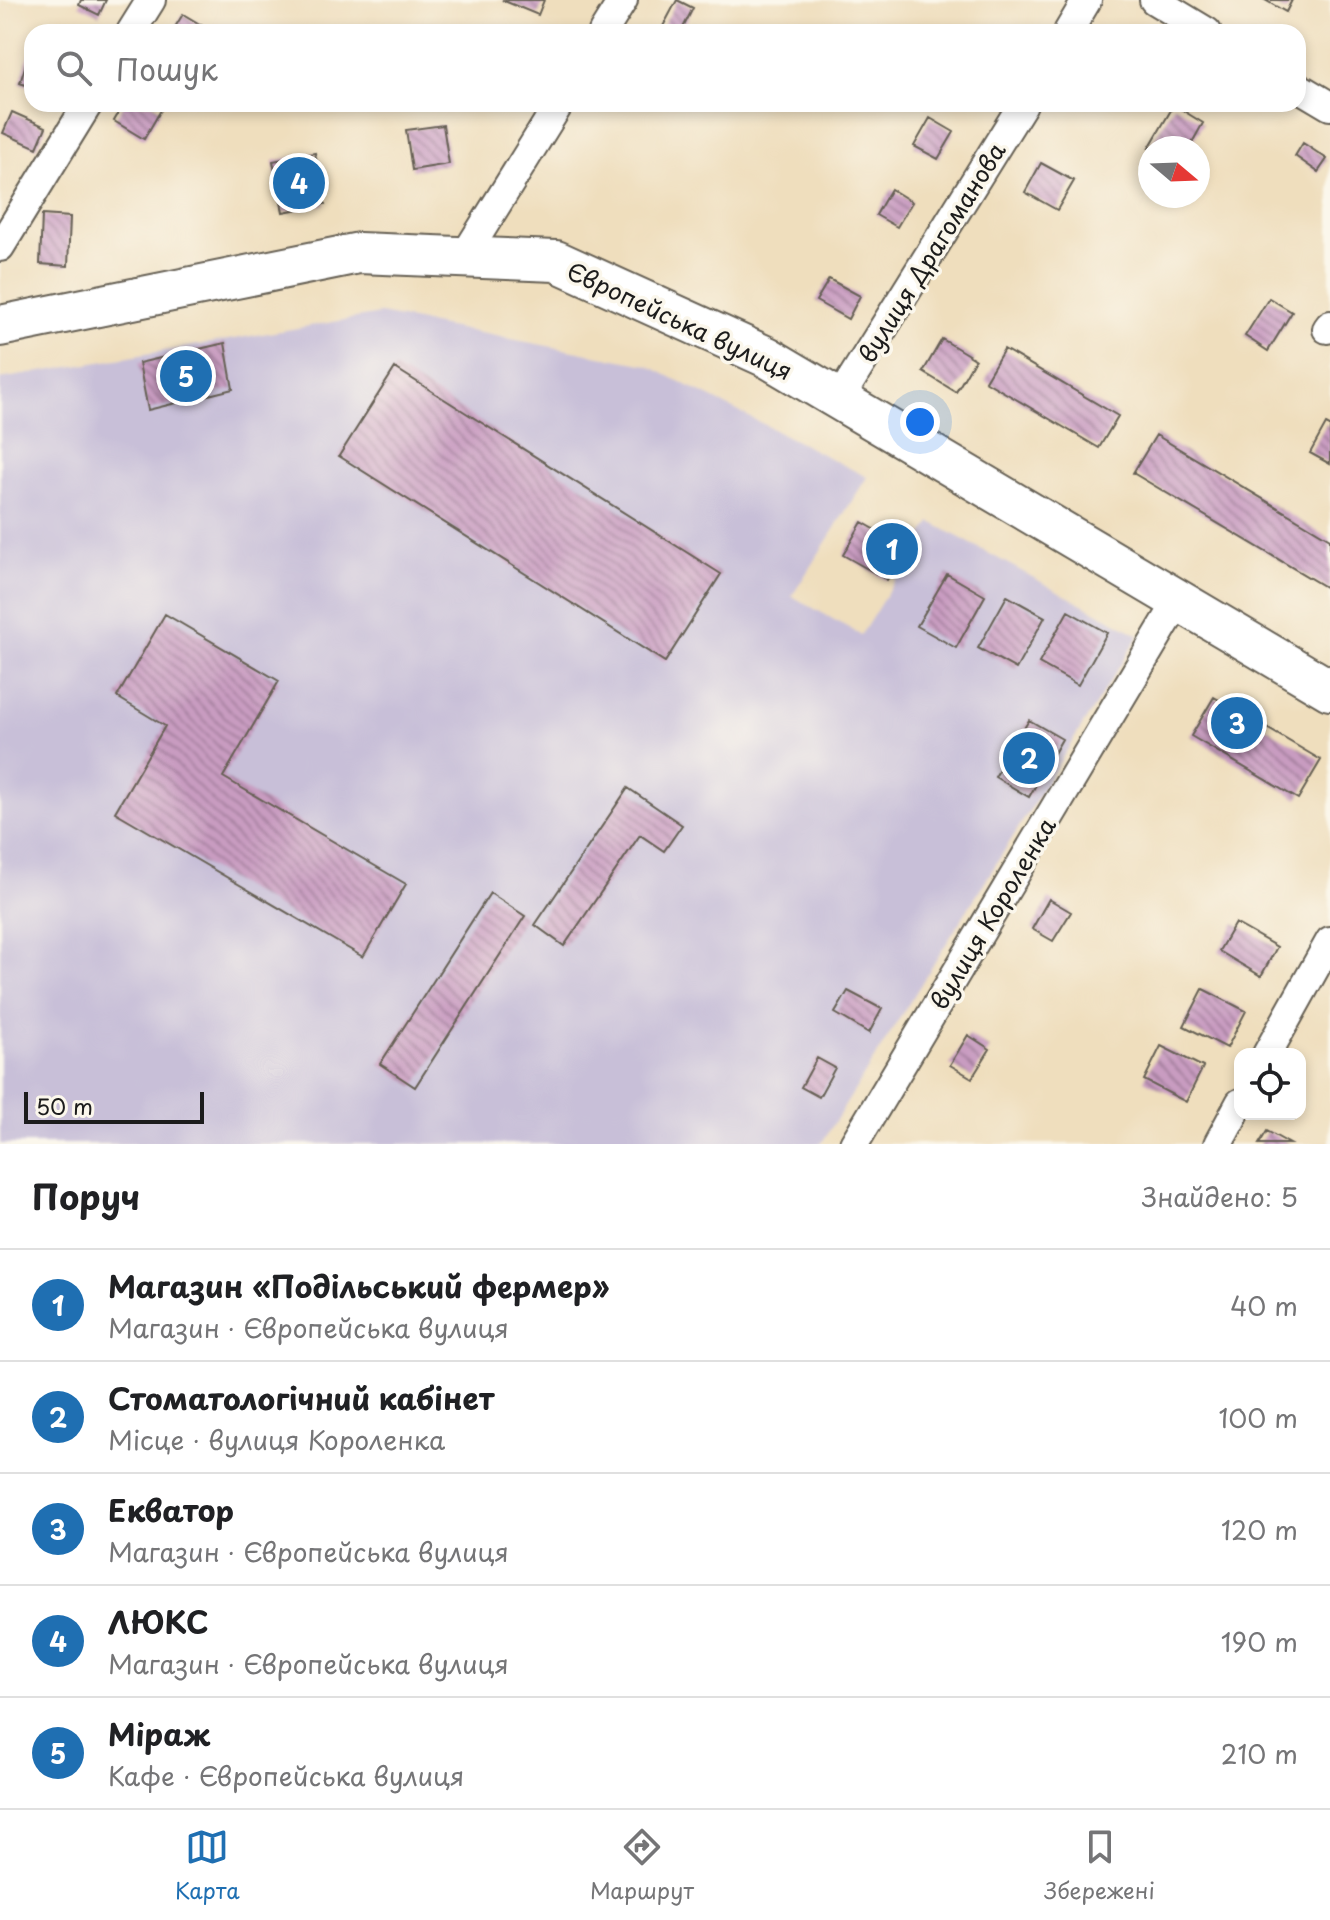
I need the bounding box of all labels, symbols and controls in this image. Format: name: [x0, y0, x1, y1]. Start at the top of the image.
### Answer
search box: [24, 24, 1306, 112]
icon: search: [52, 46, 96, 90]
text: Пошук: [116, 46, 218, 91]
street label: вулиця Драгоманова: [848, 135, 1014, 369]
north arrow: [1138, 136, 1210, 208]
pin: 4: [273, 153, 325, 213]
street label: Європейська вулиця: [561, 252, 799, 388]
pin: 5: [160, 346, 212, 406]
your location: [900, 402, 940, 442]
pin: 1: [866, 519, 918, 579]
pin: 3: [1211, 693, 1263, 753]
pin: 2: [1003, 728, 1055, 788]
street label: вулиця Короленка: [920, 810, 1064, 1016]
map controls: [1234, 1048, 1306, 1120]
button: locate: [1234, 1048, 1306, 1120]
scale bar: [24, 1088, 204, 1124]
text: 50 m: [36, 1089, 93, 1122]
text: Поруч: [32, 1170, 140, 1222]
text: Знайдено: 5: [1142, 1177, 1298, 1216]
text: Магазин «Подільський фермер»: [108, 1263, 609, 1308]
text: 1: [52, 1286, 64, 1325]
text: 40 m: [1230, 1286, 1298, 1325]
text: Магазин · Європейська вулиця: [108, 1308, 509, 1347]
text: Стоматологічний кабінет: [108, 1375, 494, 1420]
text: 2: [49, 1398, 67, 1437]
text: 100 m: [1218, 1398, 1298, 1437]
text: Місце · вулиця Короленка: [108, 1420, 445, 1459]
text: Екватор: [108, 1487, 234, 1532]
text: 3: [49, 1510, 67, 1549]
text: 120 m: [1221, 1510, 1298, 1549]
text: Магазин · Європейська вулиця: [108, 1532, 509, 1571]
text: ЛЮКС: [108, 1599, 209, 1644]
text: 4: [49, 1622, 67, 1661]
text: 190 m: [1221, 1622, 1298, 1661]
text: Магазин · Європейська вулиця: [108, 1644, 509, 1683]
text: Міраж: [108, 1711, 210, 1756]
text: 5: [50, 1734, 66, 1773]
text: 210 m: [1221, 1734, 1298, 1773]
text: Кафе · Європейська вулиця: [108, 1756, 464, 1795]
tab: Карта: [175, 1825, 240, 1906]
tab: Маршрут: [590, 1825, 694, 1906]
tab: Збережені: [1044, 1825, 1155, 1906]

